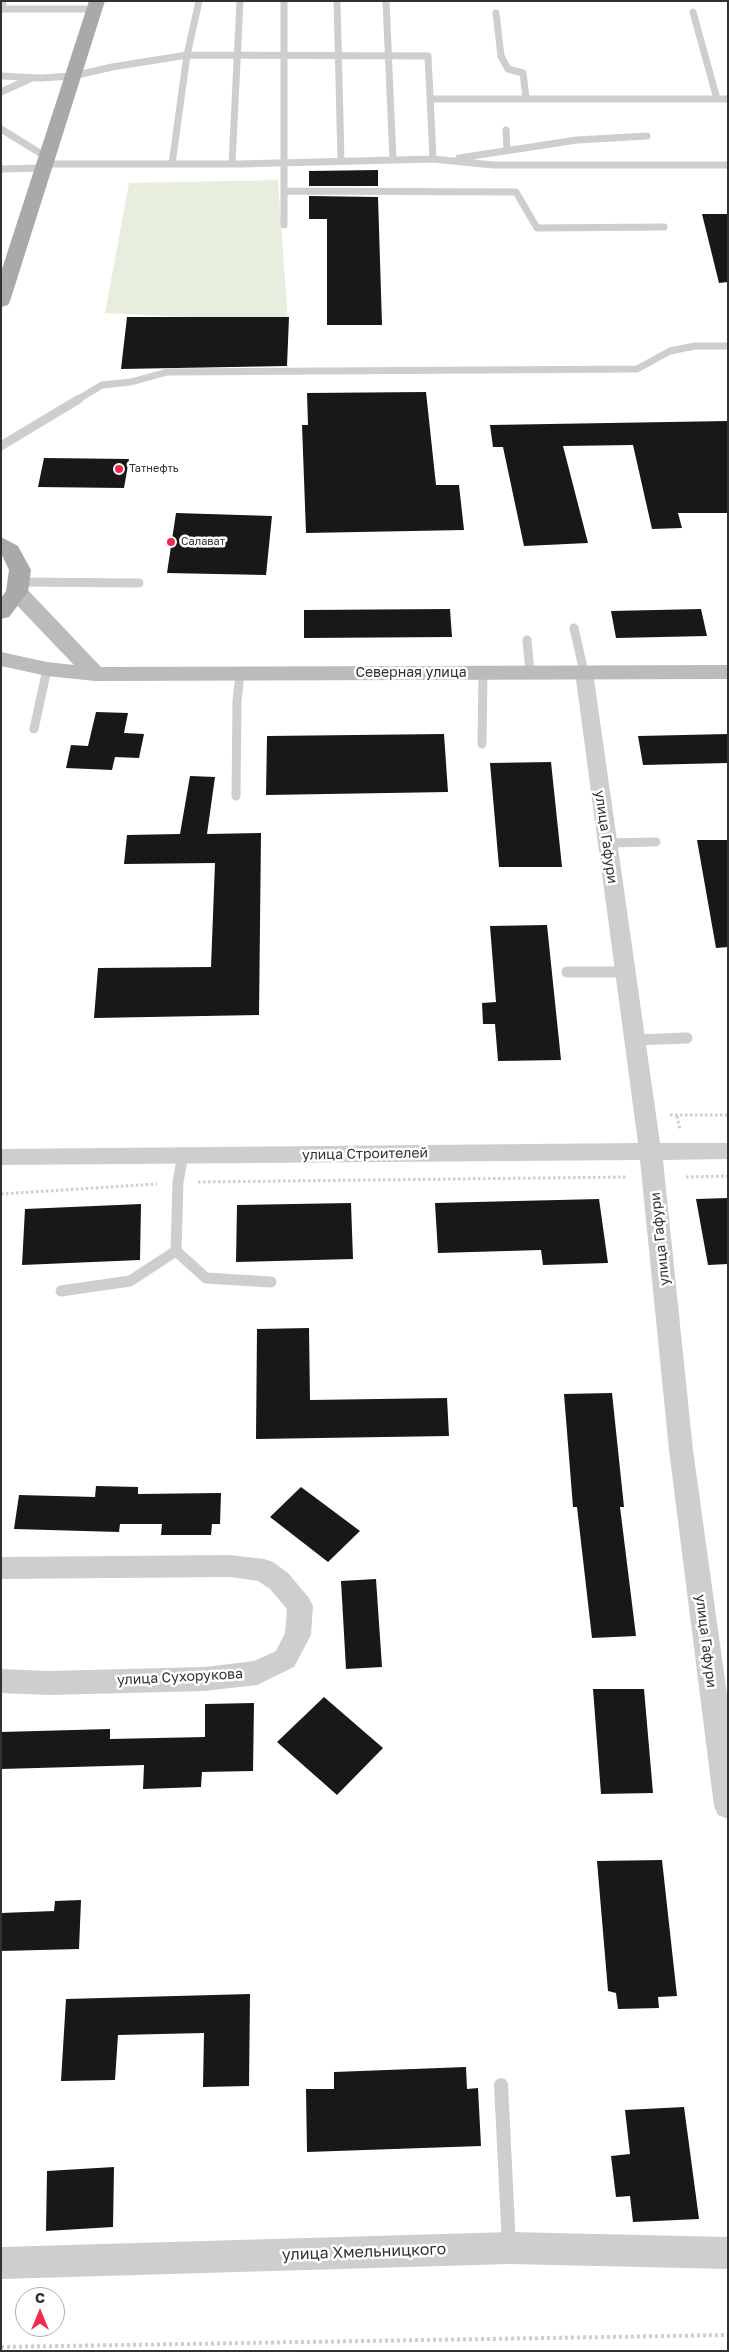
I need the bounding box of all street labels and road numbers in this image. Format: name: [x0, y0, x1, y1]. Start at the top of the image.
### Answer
street label: Северная улица: [355, 665, 467, 681]
street label: улица Гафури: [591, 789, 621, 885]
street label: улица Строителей: [302, 1145, 428, 1163]
street label: улица Гафури: [647, 1191, 673, 1287]
street label: улица Гафури: [692, 1593, 720, 1689]
street label: улица Сухорукова: [117, 1665, 243, 1689]
street label: улица Хмельницкого: [281, 2240, 447, 2264]

